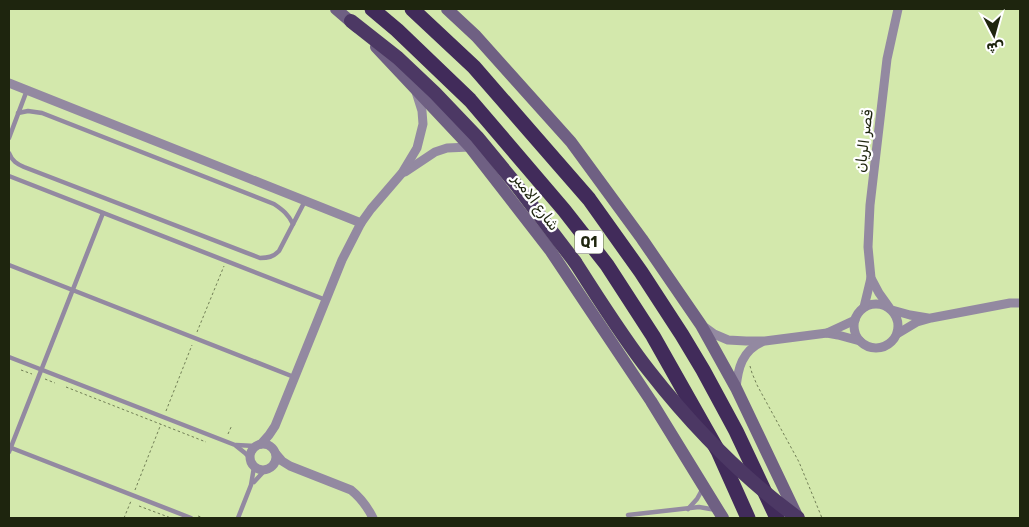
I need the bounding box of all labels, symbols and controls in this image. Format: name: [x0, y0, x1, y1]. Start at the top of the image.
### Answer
north arrow: [969, 10, 1019, 60]
text: ش: [985, 38, 1005, 57]
street label: قصر الريان: [851, 108, 877, 174]
street label: شارع الامير: [507, 169, 563, 235]
road number: Q1: [575, 230, 603, 253]

